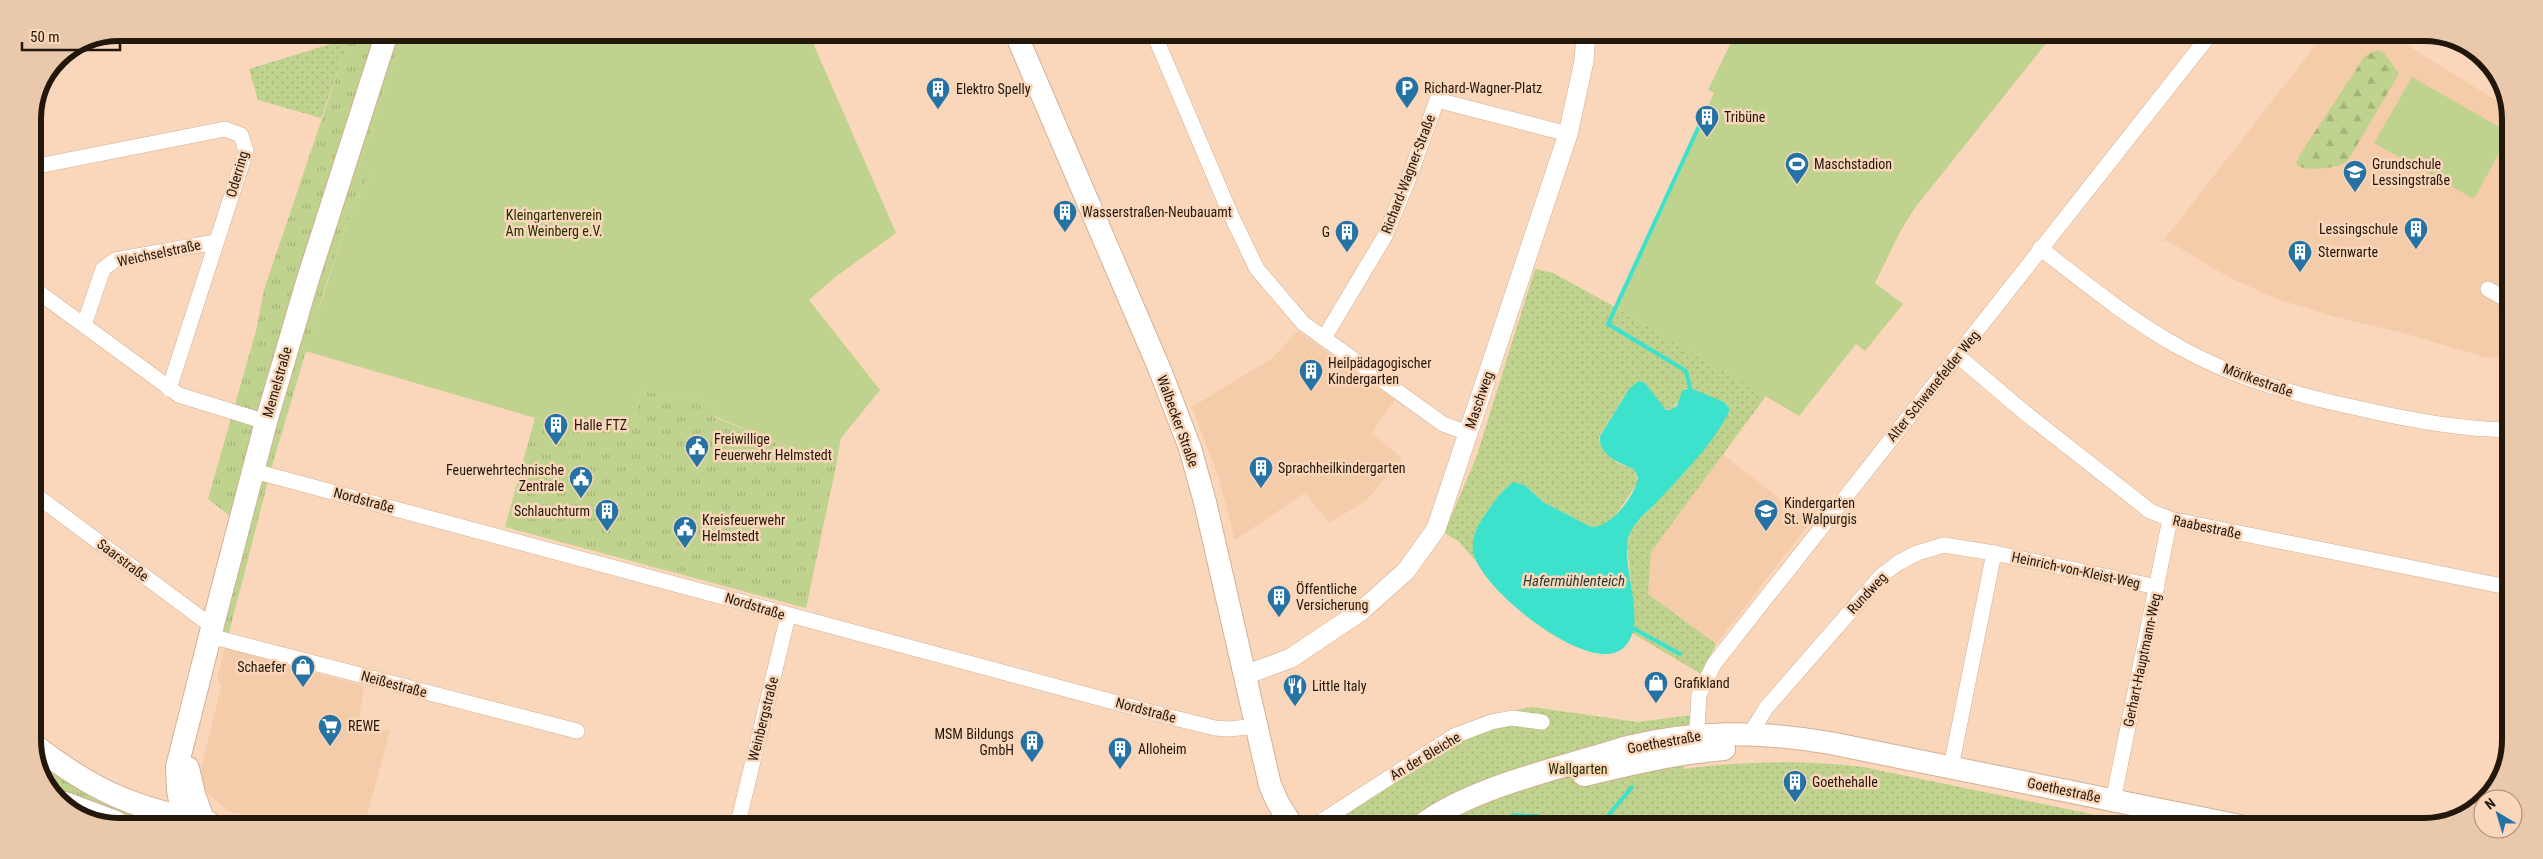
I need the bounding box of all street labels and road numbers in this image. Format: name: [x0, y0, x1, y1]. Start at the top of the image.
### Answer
street label: Richard-Wagner-Straße: [1378, 112, 1438, 236]
street label: Oderring: [223, 149, 251, 199]
street label: Weichselstraße: [116, 236, 203, 270]
street label: Alter Schwanefelder Weg: [1883, 327, 1983, 445]
street label: Memelstraße: [259, 345, 295, 419]
street label: Mörikestraße: [2221, 360, 2295, 400]
street label: Maschweg: [1462, 369, 1496, 431]
street label: Walbecker Straße: [1154, 373, 1202, 469]
street label: Nordstraße: [332, 484, 396, 516]
street label: Raabestraße: [2171, 512, 2243, 542]
street label: Saarstraße: [94, 536, 152, 585]
street label: Heinrich-von-Kleist-Weg: [2010, 549, 2142, 591]
street label: Rundweg: [1844, 569, 1890, 617]
street label: Nordstraße: [723, 589, 787, 623]
street label: Gerhart-Hauptmann-Weg: [2120, 592, 2164, 728]
street label: Neißestraße: [359, 668, 429, 701]
street label: Weinbergstraße: [745, 675, 781, 763]
street label: Nordstraße: [1114, 694, 1178, 726]
street label: An der Bleiche: [1387, 728, 1464, 783]
street label: Goethestraße: [1626, 728, 1702, 756]
street label: Goethestraße: [2026, 774, 2102, 806]

